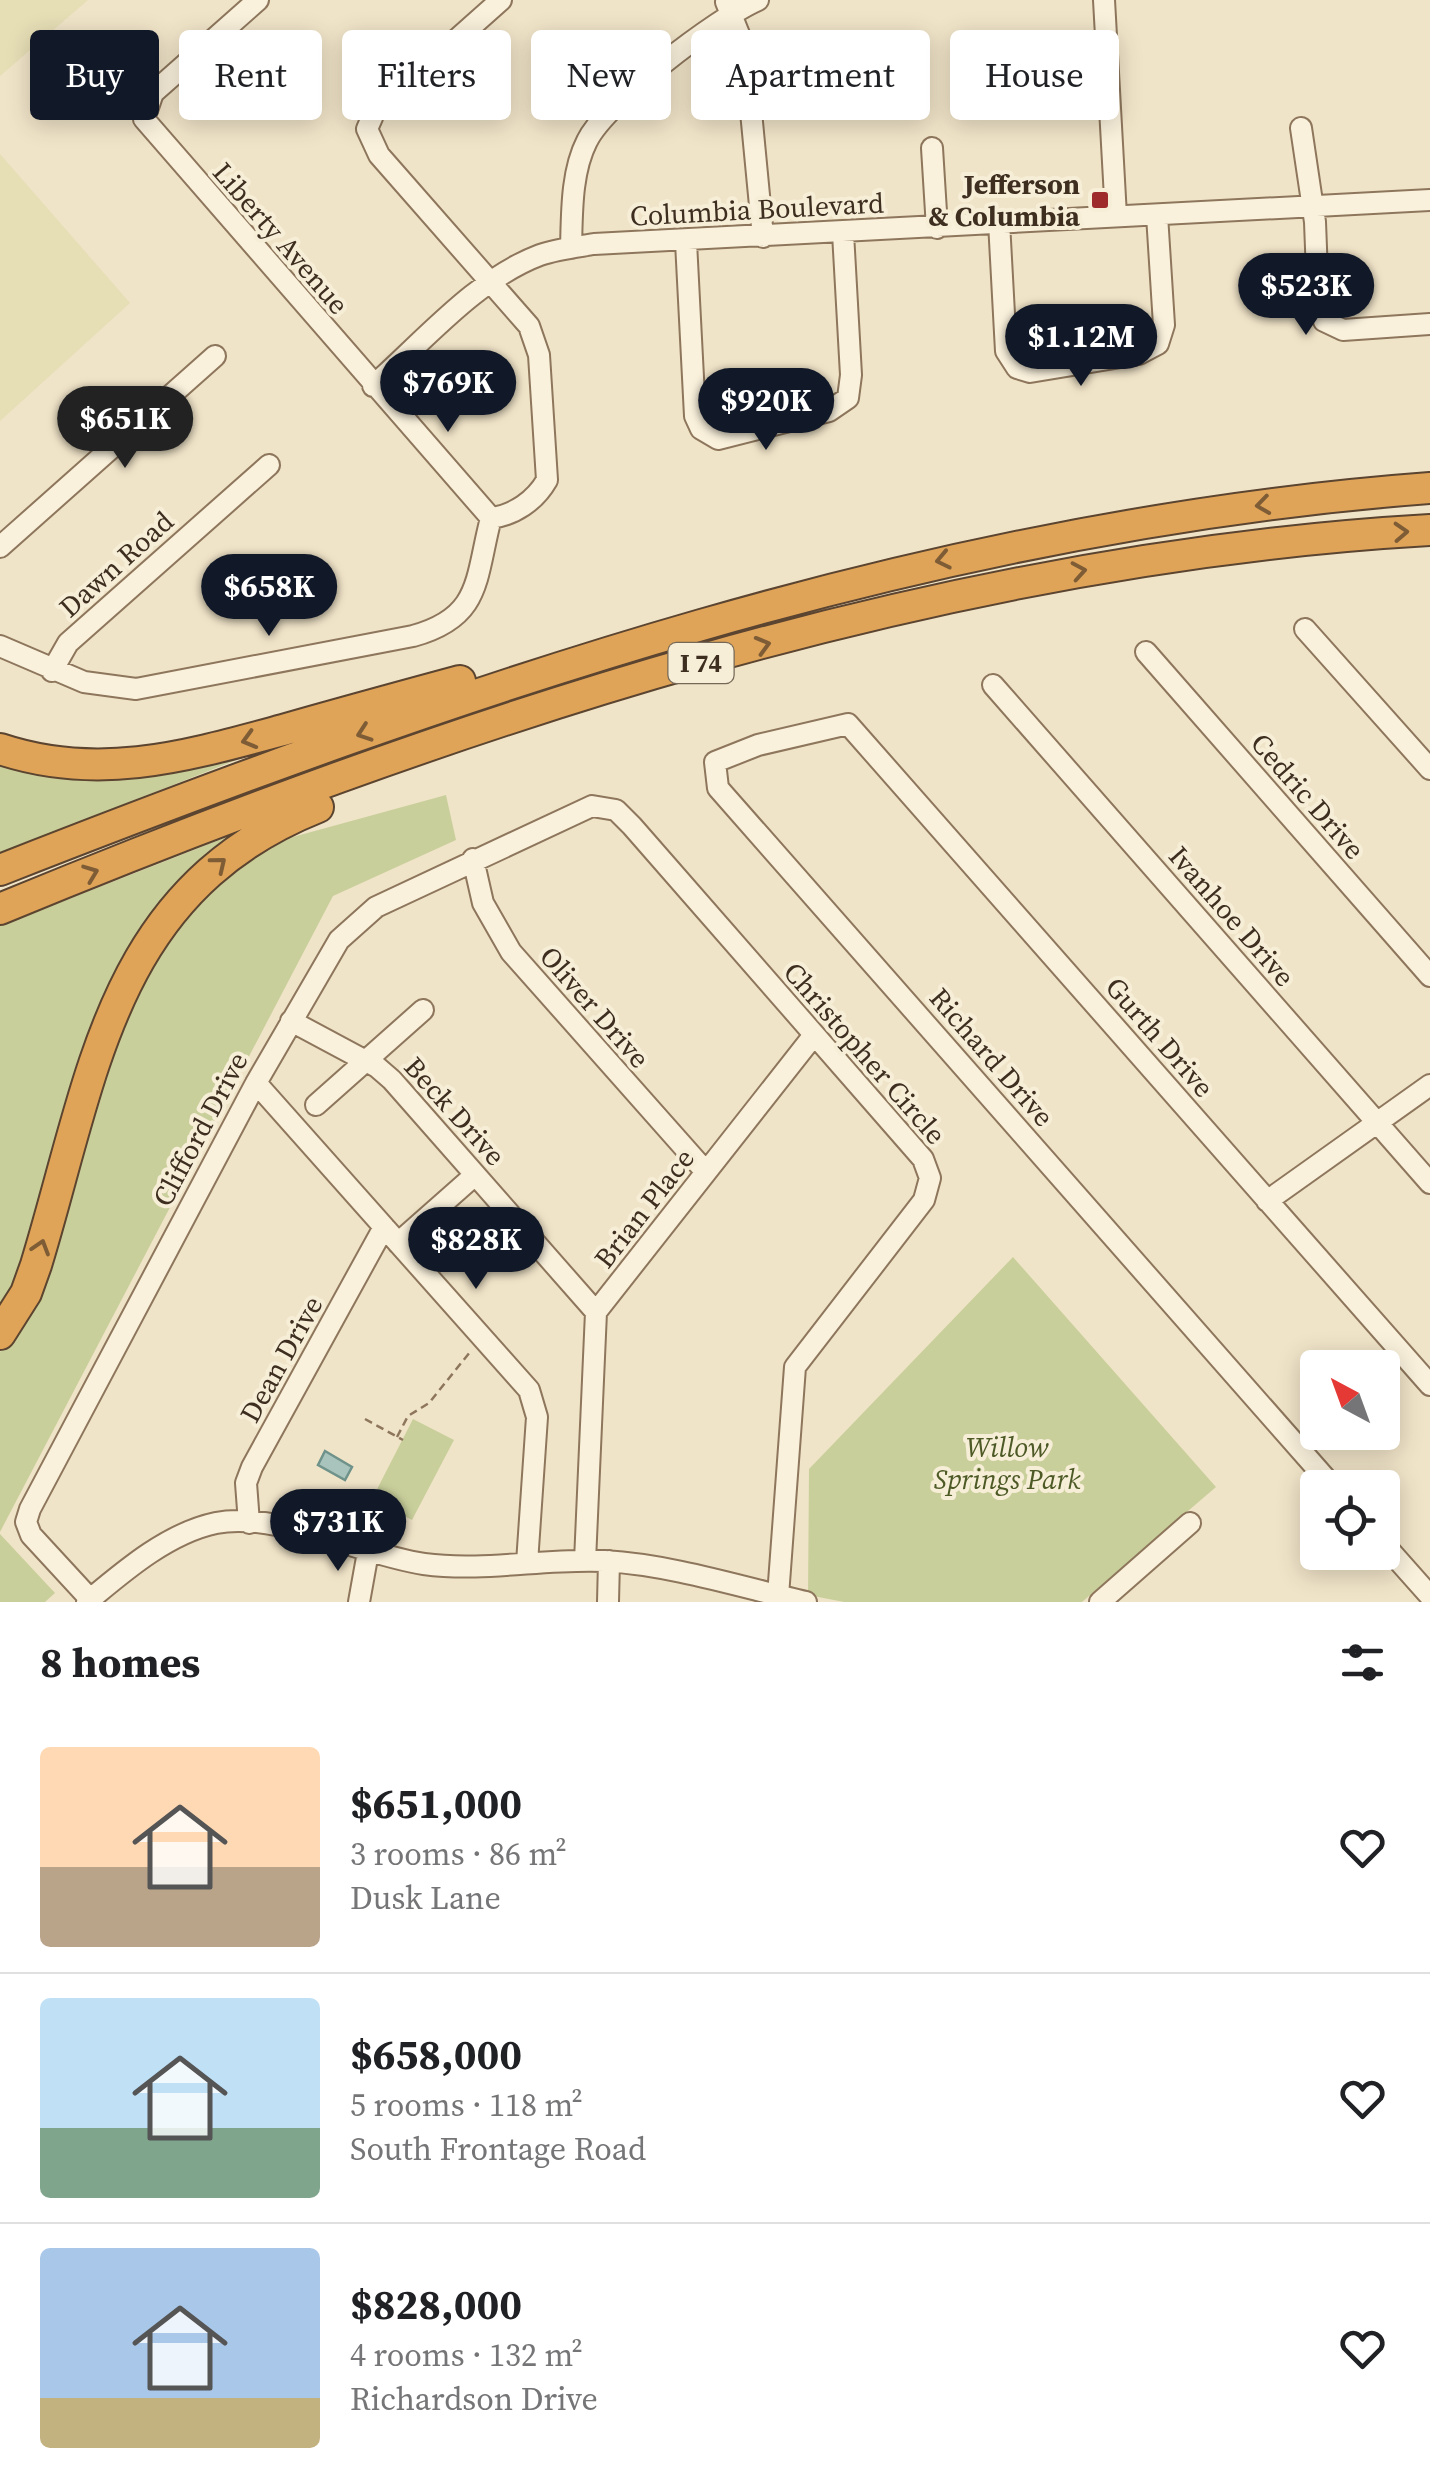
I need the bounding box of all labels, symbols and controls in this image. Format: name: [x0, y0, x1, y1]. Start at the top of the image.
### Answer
chip: Buy: [30, 30, 159, 120]
chip: Rent: [179, 30, 322, 120]
chip: Filters: [342, 30, 511, 120]
chip: New: [531, 30, 671, 120]
chip: Apartment: [691, 30, 930, 120]
chip: House: [950, 30, 1119, 120]
street label: Liberty Avenue: [204, 154, 358, 322]
place label: Jefferson & Columbia: [929, 165, 1080, 235]
street label: Columbia Boulevard: [629, 183, 885, 235]
marker: Jefferson & Columbia: [1089, 189, 1111, 211]
pin: $523K: [1236, 253, 1376, 338]
text: $523K: [1260, 263, 1352, 307]
pin: $1.12M: [1000, 304, 1162, 389]
text: $1.12M: [1027, 314, 1135, 358]
pin: $769K: [378, 350, 518, 435]
text: $769K: [402, 360, 494, 404]
pin: $920K: [696, 368, 836, 453]
text: $920K: [720, 378, 812, 422]
pin: $651K: [55, 386, 195, 471]
text: $651K: [79, 396, 171, 440]
one-way arrow: [1255, 493, 1272, 514]
street label: Dawn Road: [51, 502, 182, 626]
one-way arrow: [1394, 522, 1410, 543]
one-way arrow: [935, 549, 952, 570]
pin: $658K: [199, 554, 339, 639]
one-way arrow: [1071, 561, 1087, 582]
text: $658K: [223, 564, 315, 608]
one-way arrow: [753, 636, 770, 657]
road number: I 74: [668, 643, 734, 683]
one-way arrow: [356, 721, 373, 742]
street label: Cedric Drive: [1243, 725, 1373, 867]
one-way arrow: [241, 728, 258, 749]
street label: Ivanhoe Drive: [1160, 838, 1304, 994]
one-way arrow: [208, 858, 226, 876]
one-way arrow: [81, 864, 98, 885]
street label: Oliver Drive: [532, 938, 658, 1076]
street label: Christopher Circle: [775, 954, 955, 1152]
street label: Gurth Drive: [1097, 969, 1223, 1105]
street label: Richard Drive: [921, 980, 1063, 1134]
street label: Clifford Drive: [144, 1045, 256, 1213]
street label: Beck Drive: [396, 1048, 514, 1174]
street label: Brian Place: [585, 1140, 703, 1276]
pin: $828K: [406, 1207, 546, 1292]
text: $828K: [430, 1217, 522, 1261]
one-way arrow: [30, 1239, 50, 1256]
street label: Dean Drive: [231, 1289, 331, 1429]
north arrow: [1300, 1350, 1400, 1450]
map controls: [1300, 1350, 1400, 1570]
park label: Willow Springs Park: [934, 1428, 1081, 1498]
button: locate: [1300, 1470, 1400, 1570]
pin: $731K: [268, 1489, 408, 1574]
text: $731K: [292, 1499, 384, 1543]
text: 8 homes: [40, 1633, 200, 1691]
icon: filters: [1335, 1635, 1390, 1690]
text: $651,000: [350, 1774, 522, 1832]
icon: home: [120, 1787, 240, 1907]
icon: heart: [1335, 1820, 1390, 1875]
text: 3 rooms · 86 m²: [350, 1832, 567, 1876]
text: Dusk Lane: [350, 1876, 501, 1920]
text: $658,000: [350, 2025, 522, 2083]
icon: home: [120, 2038, 240, 2158]
icon: heart: [1335, 2071, 1390, 2126]
text: 5 rooms · 118 m²: [350, 2083, 583, 2127]
text: South Frontage Road: [350, 2127, 646, 2171]
text: $828,000: [350, 2275, 522, 2333]
icon: home: [120, 2288, 240, 2408]
icon: heart: [1335, 2321, 1390, 2376]
text: 4 rooms · 132 m²: [350, 2333, 583, 2377]
text: Richardson Drive: [350, 2377, 598, 2421]

